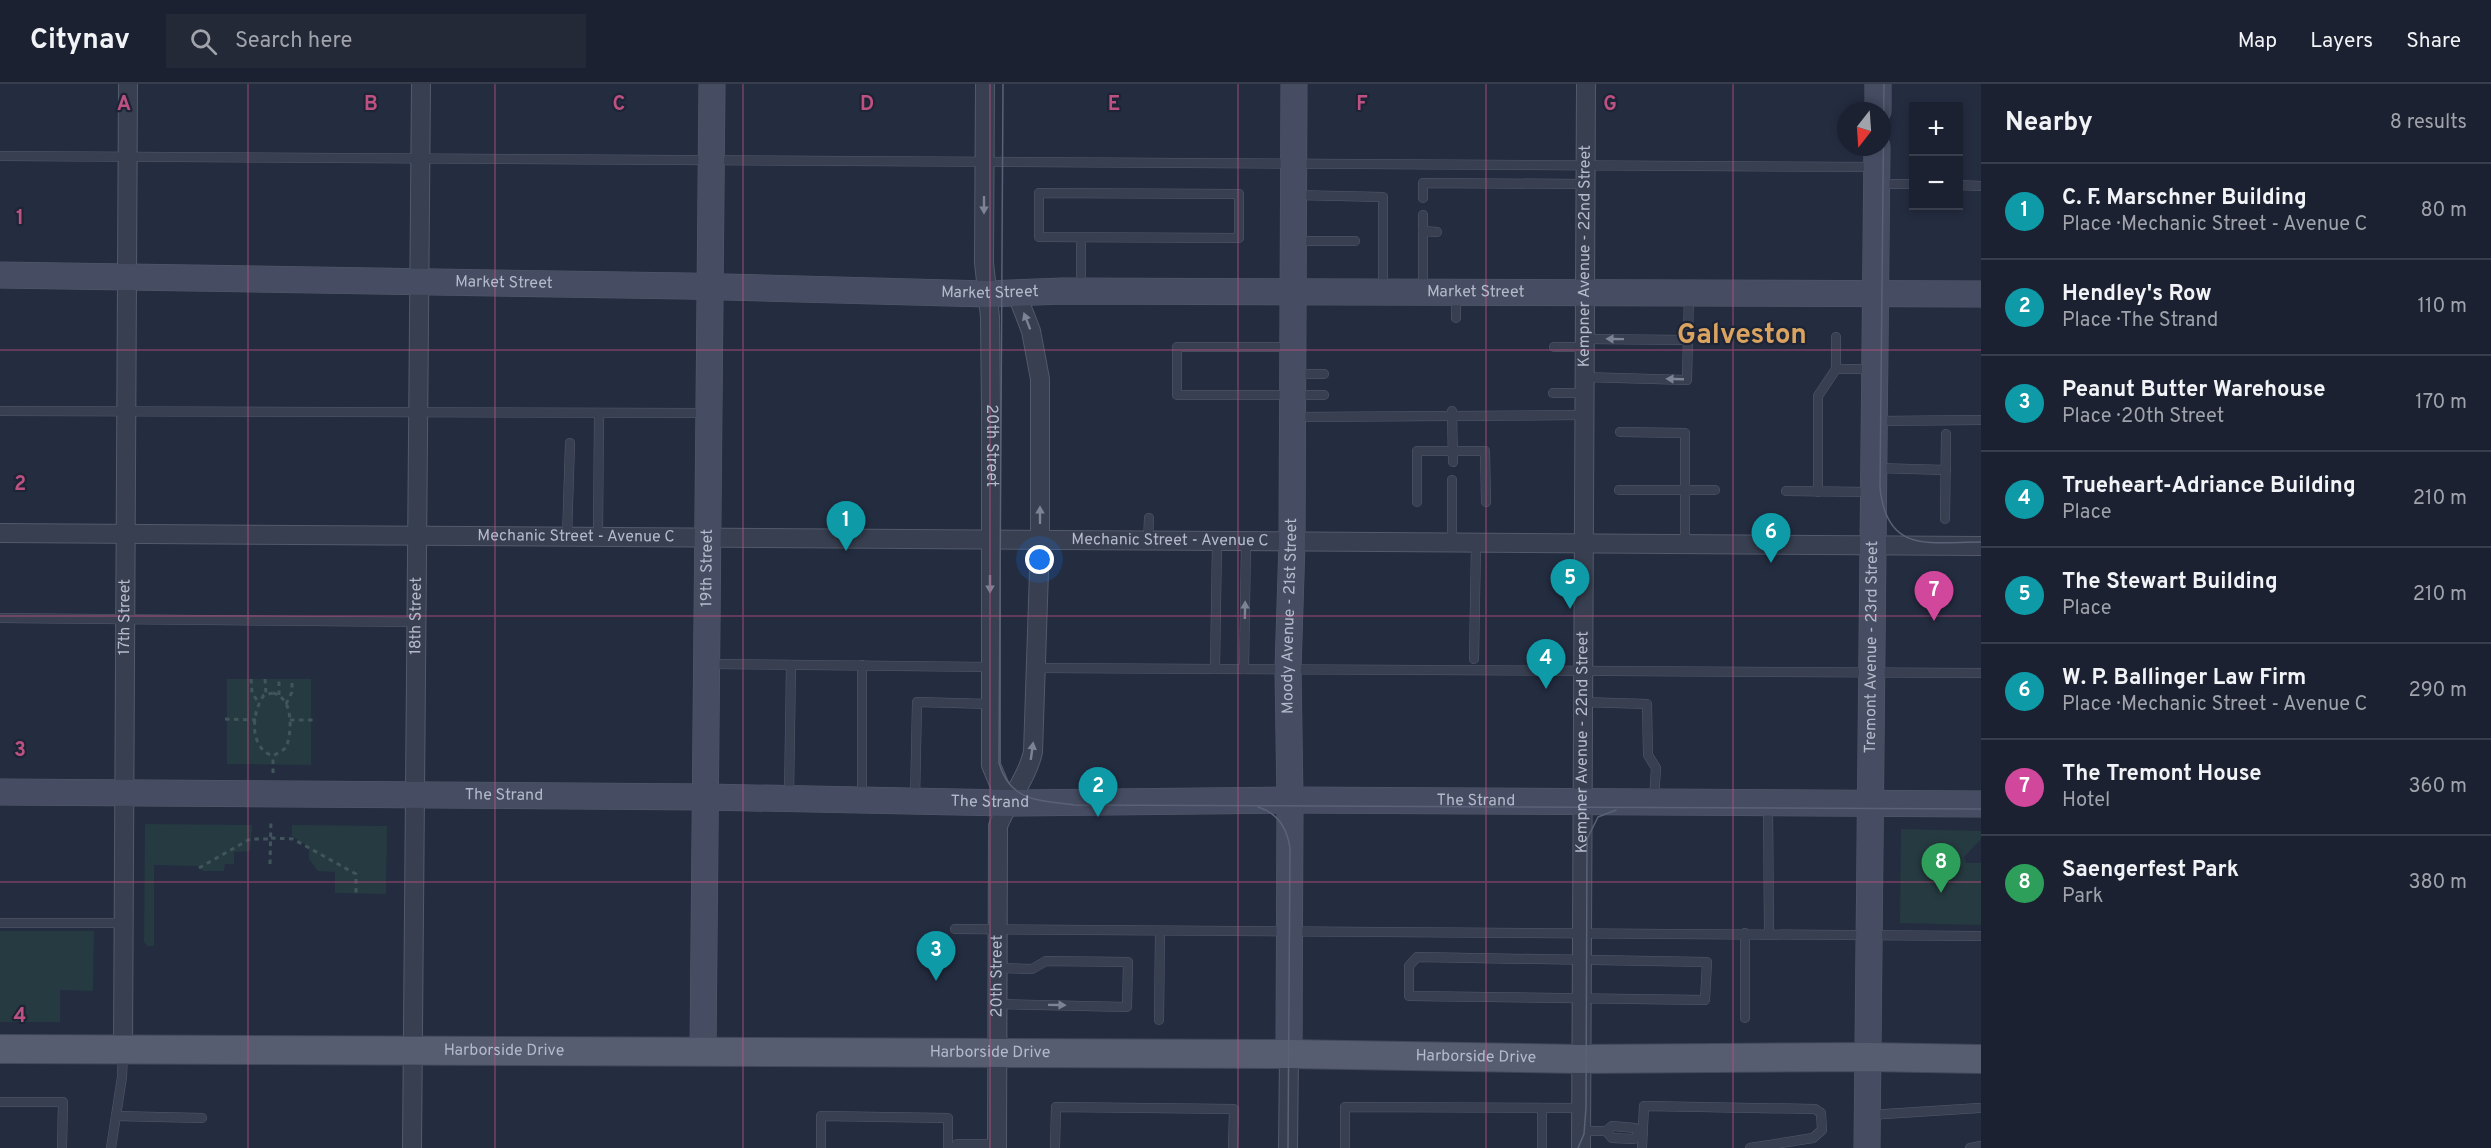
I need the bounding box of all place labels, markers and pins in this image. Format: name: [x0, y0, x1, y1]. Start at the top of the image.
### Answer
pin: 1: [826, 502, 866, 551]
pin: 6: [1752, 514, 1790, 563]
pin: 5: [1550, 560, 1590, 609]
pin: 7: [1914, 572, 1954, 621]
pin: 4: [1526, 640, 1566, 689]
pin: 2: [1078, 768, 1118, 817]
pin: 8: [1922, 844, 1960, 893]
pin: 3: [916, 932, 956, 981]

